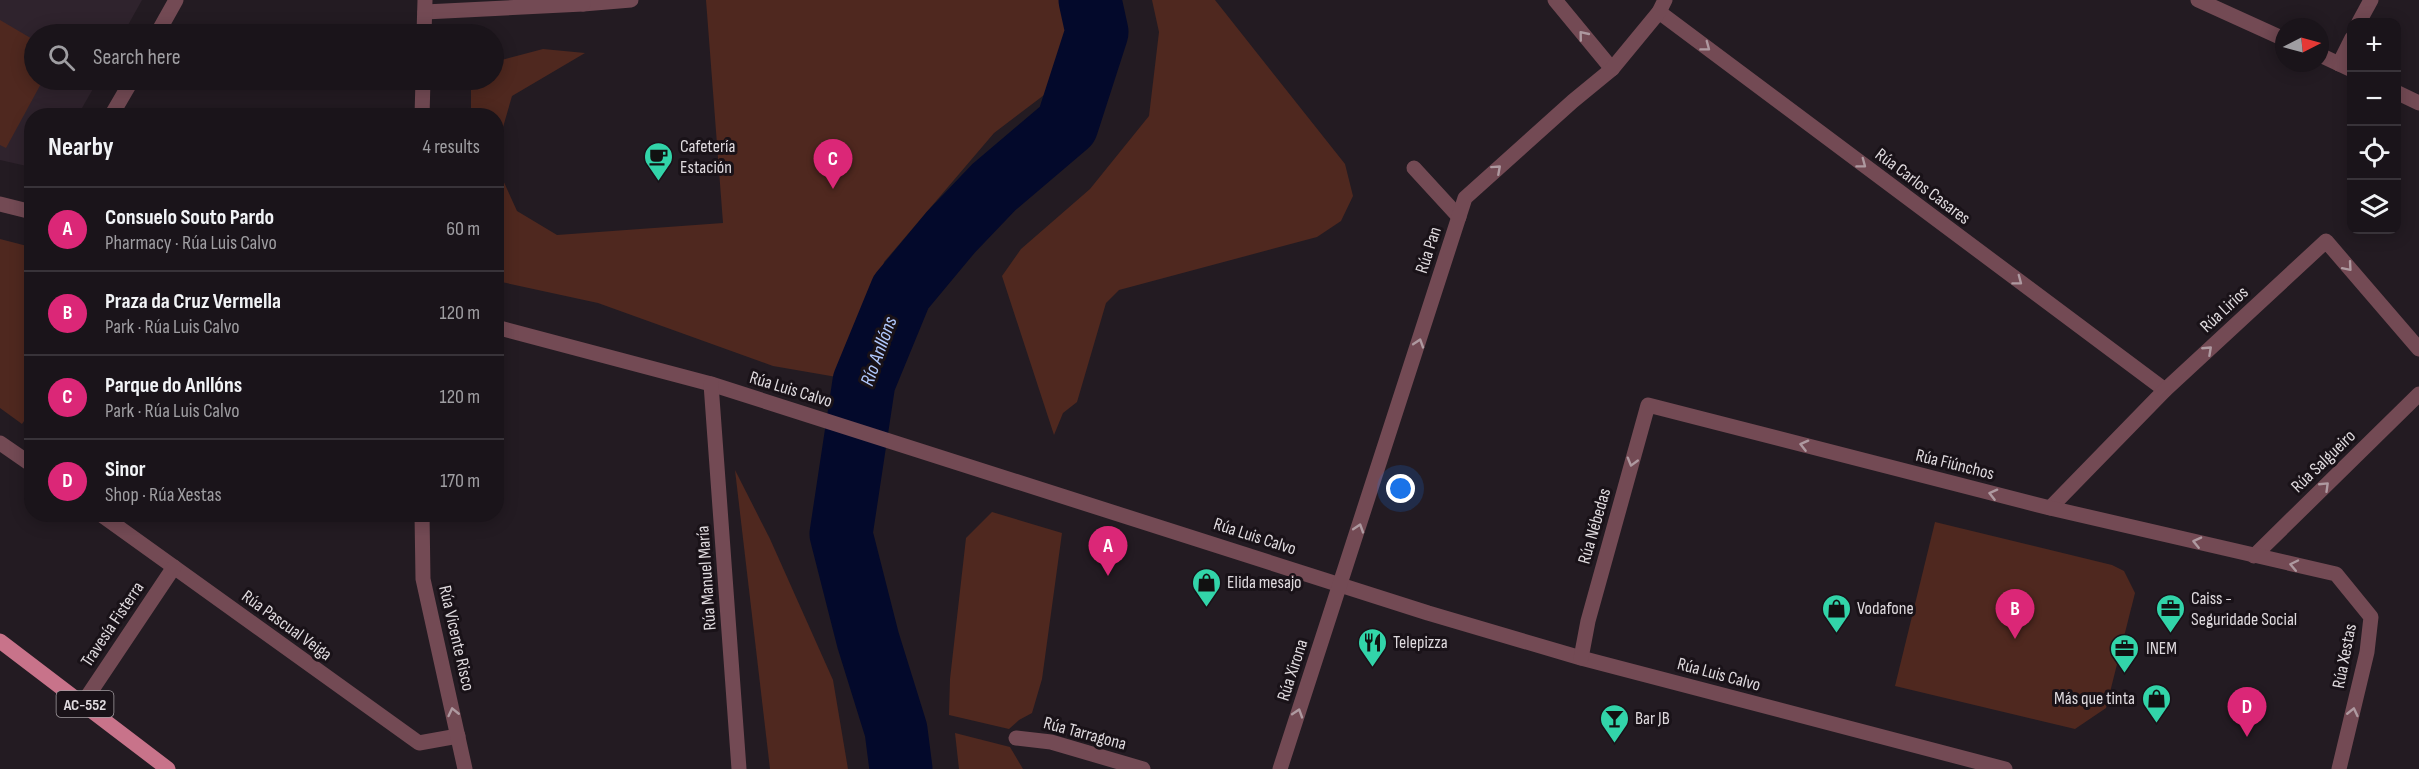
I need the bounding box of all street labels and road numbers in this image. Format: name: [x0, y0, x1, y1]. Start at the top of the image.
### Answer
street label: Rúa Carlos Casares: [1871, 144, 1974, 229]
street label: Rúa Pan: [1411, 224, 1446, 276]
street label: Rúa Lirios: [2196, 282, 2253, 337]
street label: Rúa Luis Calvo: [747, 367, 835, 412]
street label: Rúa Salgueiro: [2287, 426, 2360, 497]
street label: Rúa Fiúnchos: [1913, 445, 1996, 484]
street label: Rúa Nébedas: [1574, 486, 1615, 566]
street label: Rúa Luis Calvo: [1211, 513, 1299, 560]
street label: Rúa Manuel María: [692, 525, 721, 631]
street label: Travesía Fisterra: [76, 578, 148, 671]
street label: Rúa Vicente Risco: [434, 583, 479, 693]
street label: Rúa Pascual Veiga: [238, 586, 336, 665]
street label: Rúa Xestas: [2328, 622, 2361, 690]
street label: Rúa Xirona: [1273, 637, 1312, 704]
street label: Rúa Luis Calvo: [1675, 653, 1763, 696]
road number: AC-552: [56, 691, 113, 717]
street label: Rúa Tarragona: [1041, 712, 1129, 755]

